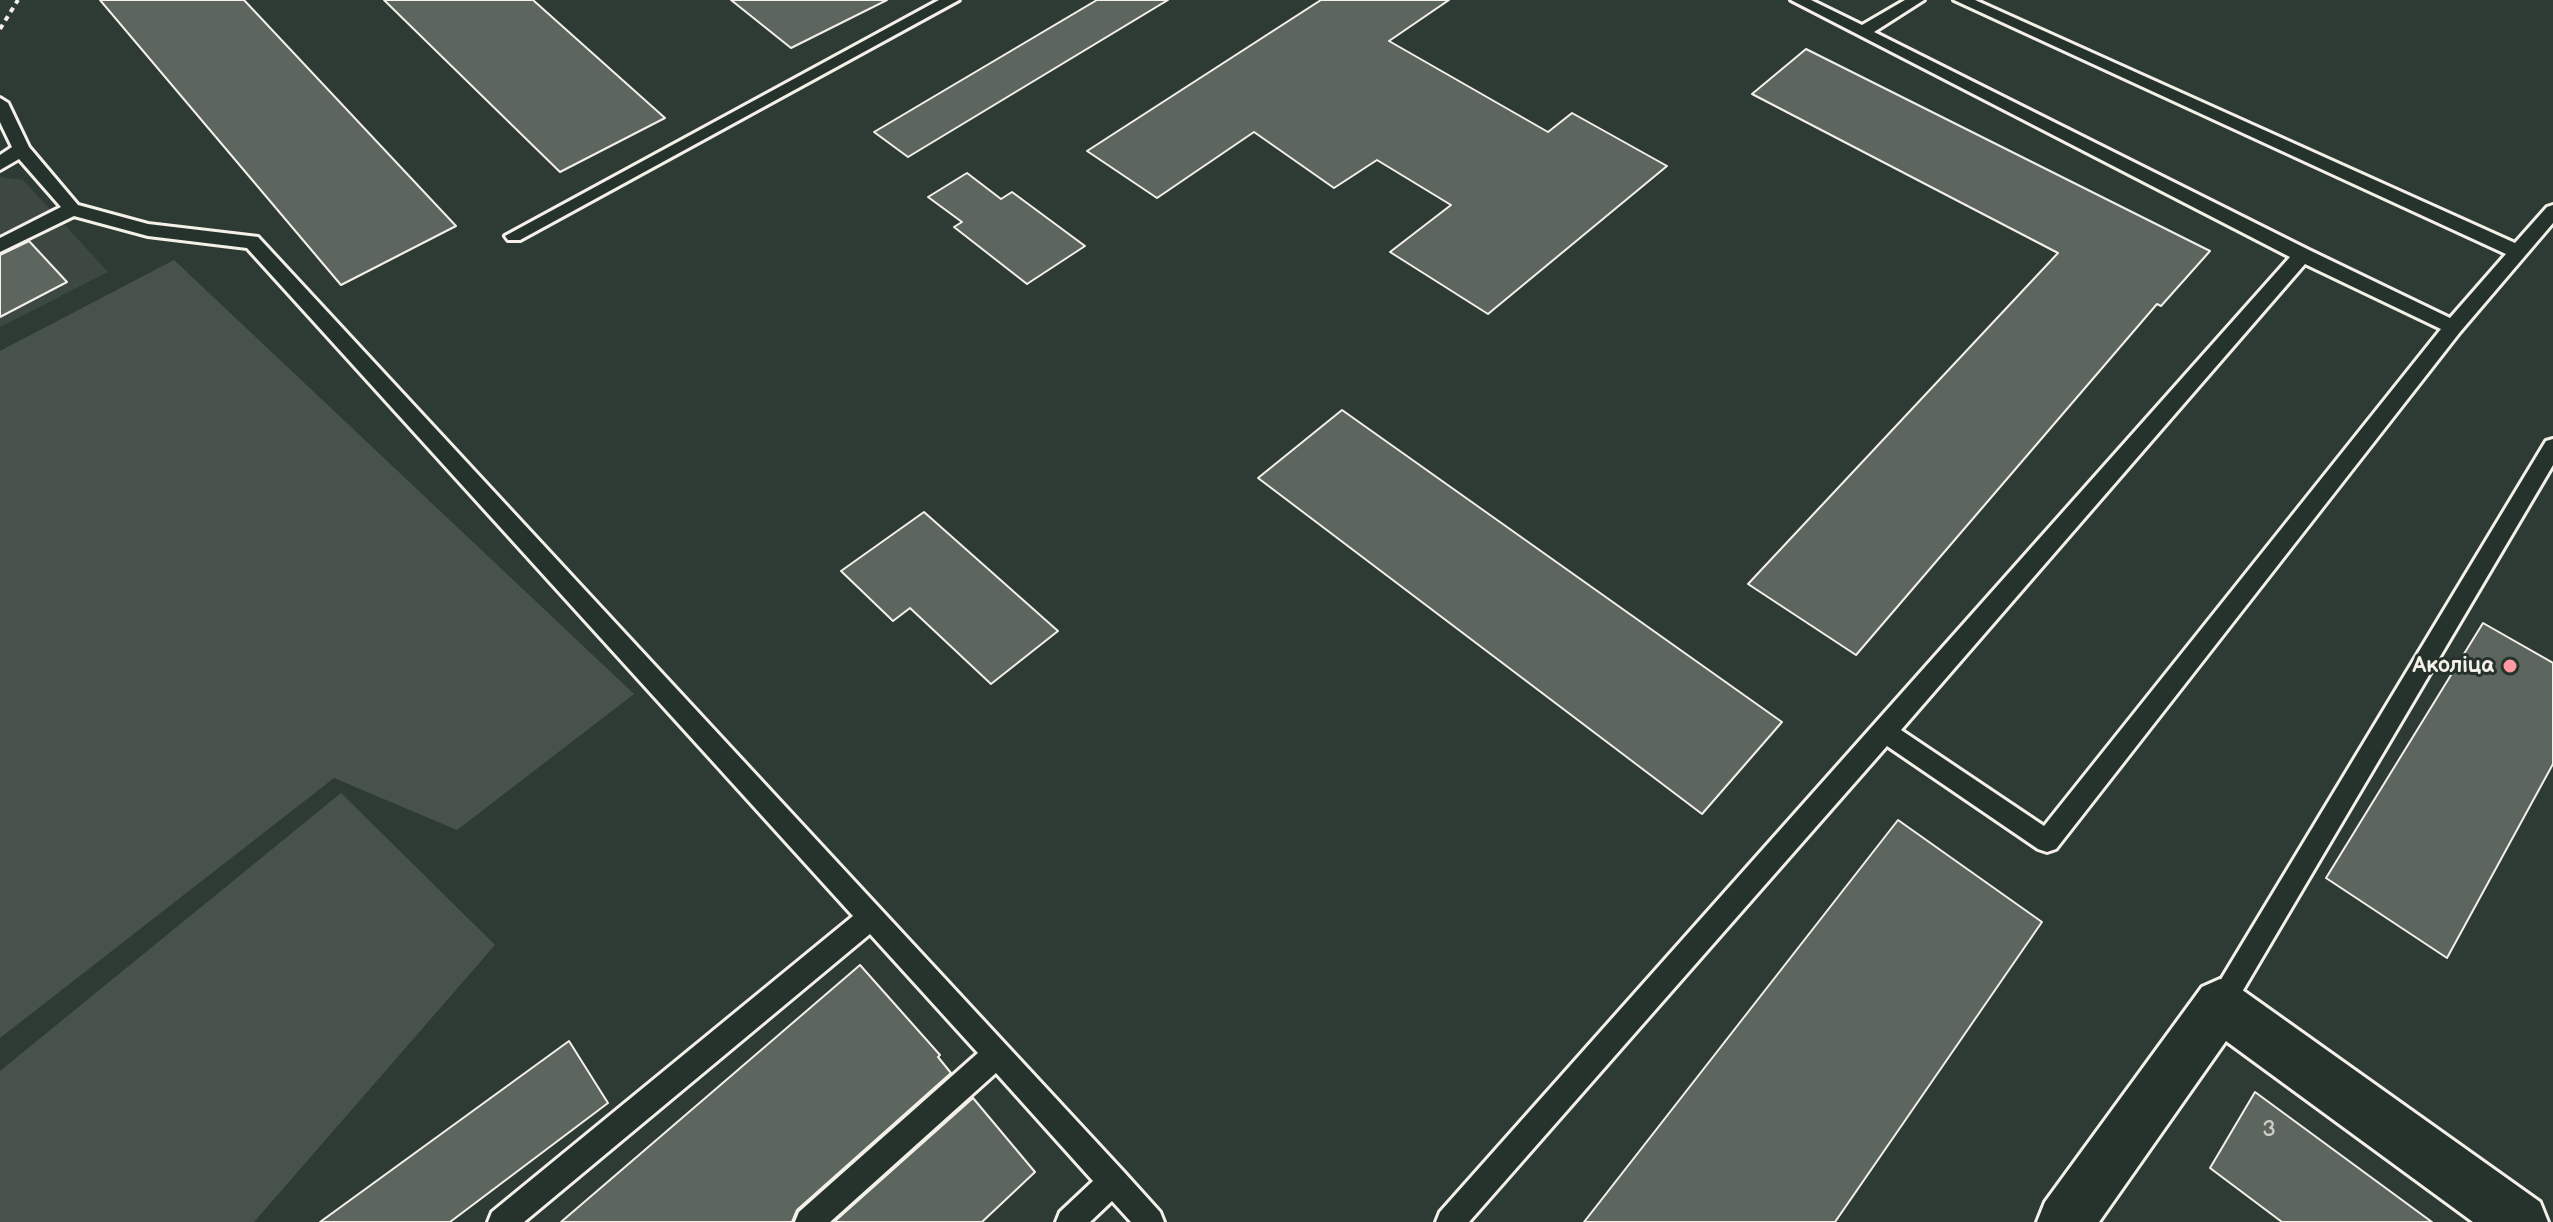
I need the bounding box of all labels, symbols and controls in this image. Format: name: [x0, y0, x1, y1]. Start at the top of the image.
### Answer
place label: Аколіца: [2413, 653, 2494, 679]
marker: Аколіца: [2501, 657, 2519, 675]
house number: 3: [2262, 1117, 2276, 1143]

